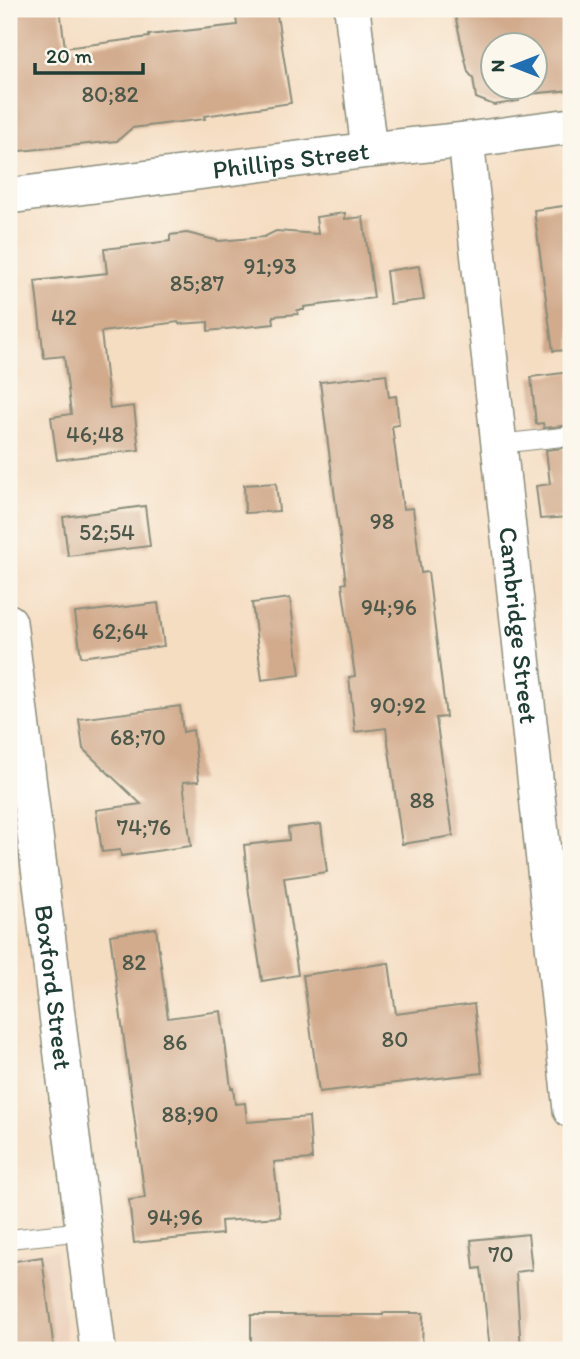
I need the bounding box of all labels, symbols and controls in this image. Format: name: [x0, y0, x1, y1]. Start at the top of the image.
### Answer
scale bar: [35, 32, 144, 76]
north arrow: [478, 32, 548, 102]
text: 20 m: [46, 43, 93, 68]
text: N: [486, 60, 509, 72]
house number: 80;82: [81, 80, 139, 108]
street label: Phillips Street: [211, 134, 371, 186]
house number: 91;93: [243, 252, 297, 280]
house number: 85;87: [170, 269, 224, 297]
house number: 42: [51, 303, 77, 331]
house number: 46;48: [66, 420, 124, 448]
house number: 98: [370, 507, 394, 535]
house number: 52;54: [79, 518, 135, 546]
street label: Cambridge Street: [492, 525, 545, 726]
house number: 94;96: [361, 593, 417, 621]
house number: 62;64: [92, 617, 148, 645]
house number: 90;92: [370, 691, 426, 719]
house number: 68;70: [110, 723, 166, 751]
house number: 88: [409, 786, 435, 814]
house number: 74;76: [117, 813, 171, 841]
street label: Boxford Street: [28, 903, 80, 1072]
house number: 82: [122, 948, 146, 976]
house number: 80: [382, 1025, 408, 1053]
house number: 86: [163, 1028, 187, 1056]
house number: 88;90: [161, 1100, 219, 1128]
house number: 94;96: [147, 1203, 203, 1231]
house number: 70: [488, 1240, 514, 1268]

